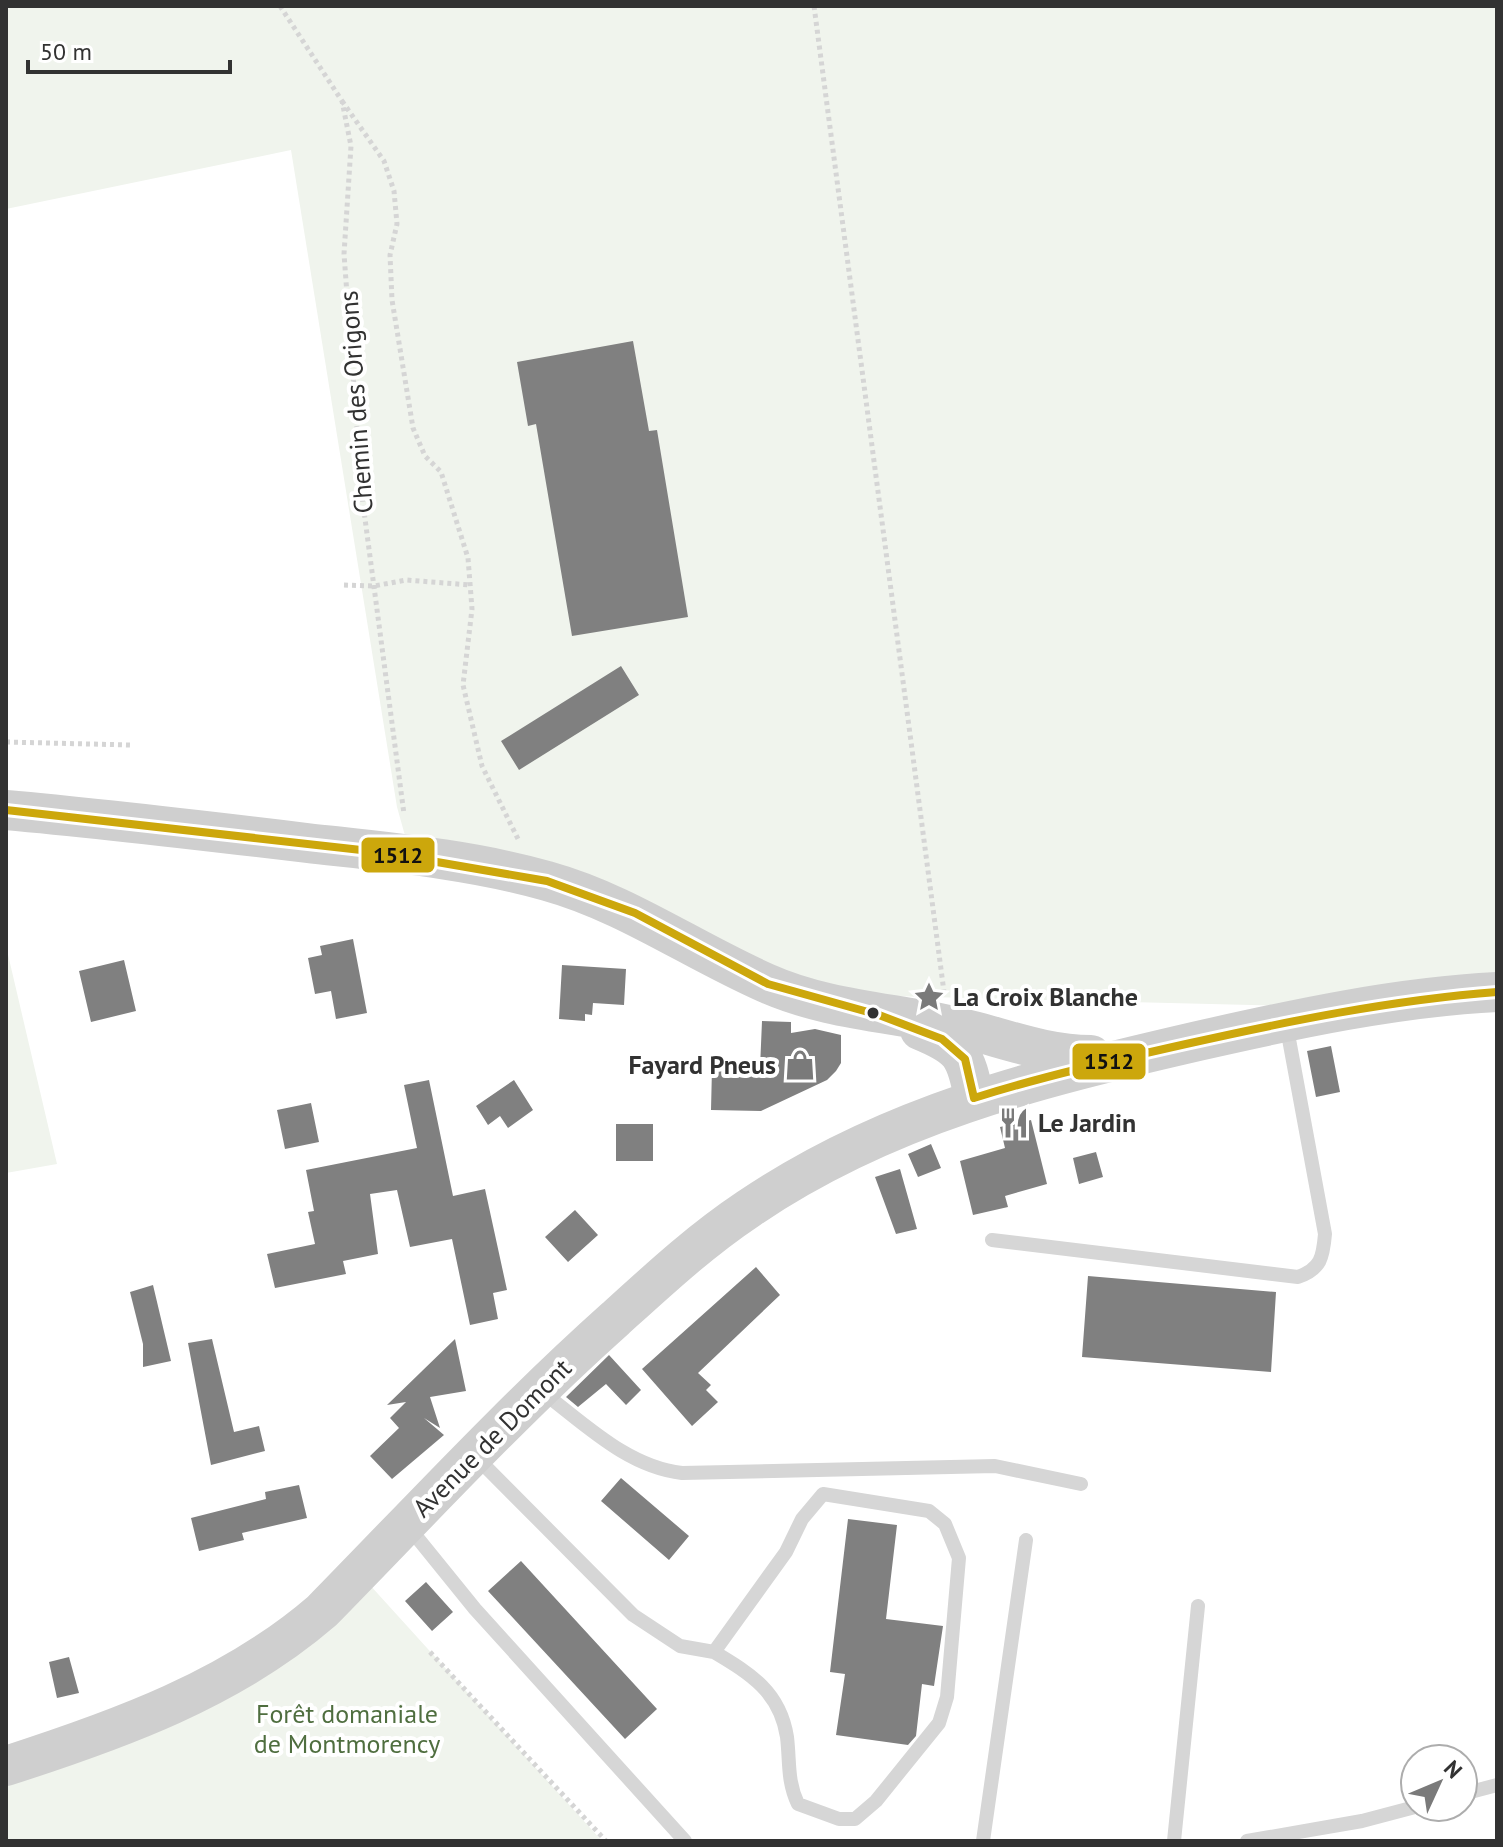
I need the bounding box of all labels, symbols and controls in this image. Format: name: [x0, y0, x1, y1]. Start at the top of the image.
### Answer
scale bar: [28, 24, 230, 74]
text: 50 m: [40, 36, 92, 67]
street label: Chemin des Origons: [331, 290, 380, 515]
line badge: 1512: [360, 836, 436, 874]
text: 1512: [373, 841, 423, 869]
place icon: La Croix Blanche: [912, 980, 946, 1014]
place label: La Croix Blanche: [953, 980, 1138, 1013]
unlabelled marker: [865, 1005, 881, 1021]
line badge: 1512: [1071, 1042, 1147, 1081]
text: 1512: [1084, 1047, 1134, 1075]
place label: Fayard Pneus: [628, 1048, 776, 1081]
shop icon: Fayard Pneus: [783, 1048, 817, 1082]
restaurant icon: Le Jardin: [997, 1106, 1031, 1140]
place label: Le Jardin: [1038, 1106, 1136, 1139]
street label: Avenue de Domont: [405, 1351, 578, 1524]
park label: Forêt domaniale de Montmorency: [254, 1697, 440, 1760]
north arrow: [1399, 1743, 1479, 1823]
text: N: [1438, 1754, 1468, 1784]

